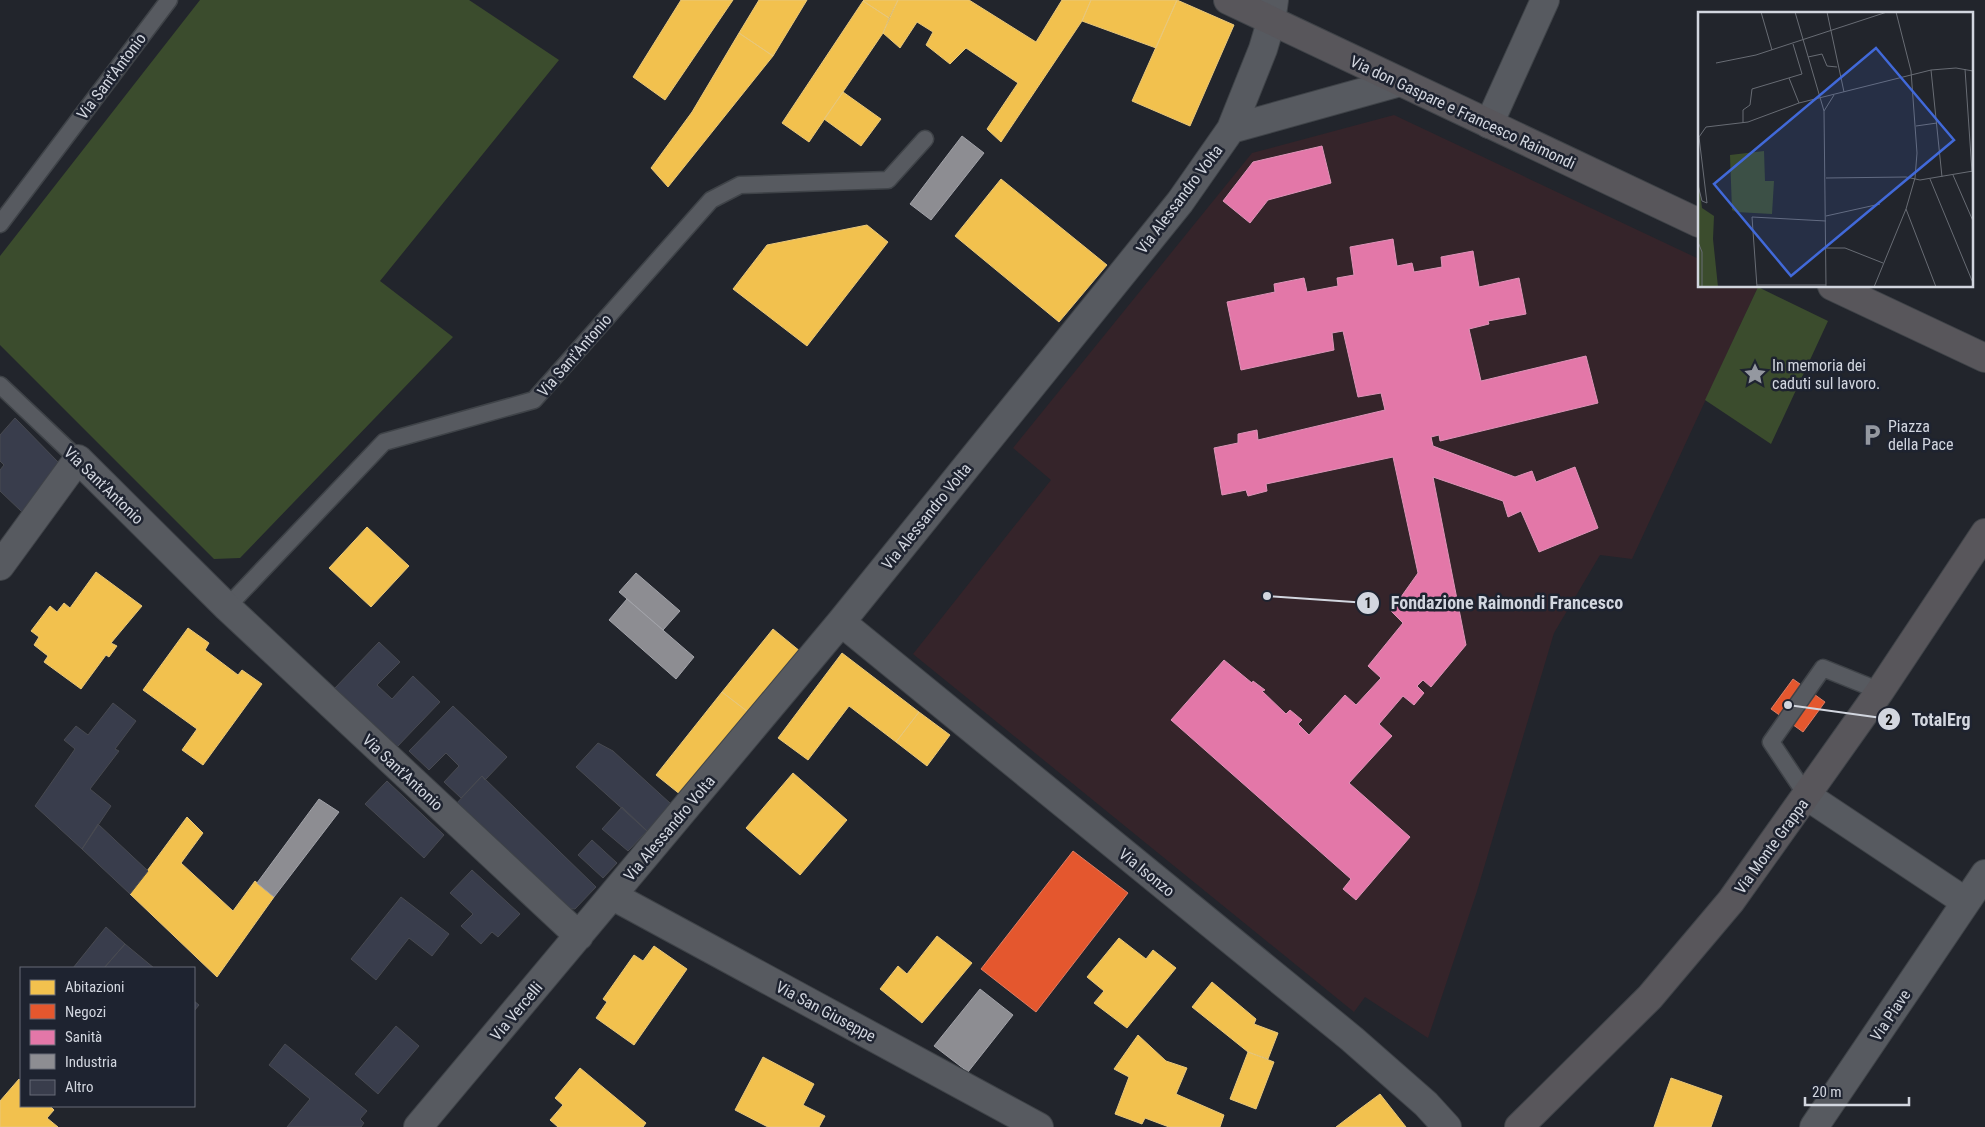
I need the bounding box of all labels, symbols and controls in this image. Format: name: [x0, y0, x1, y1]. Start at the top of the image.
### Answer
inset map: [1698, 12, 1972, 288]
street label: Via Sant'Antonio: [73, 29, 150, 123]
street label: Via don Gaspare e Francesco Raimondi: [1347, 52, 1578, 173]
street label: Via Alessandro Volta: [1132, 141, 1227, 258]
street label: Via Sant'Antonio: [533, 310, 615, 401]
place label: In memoria dei caduti sul lavoro.: [1772, 356, 1880, 393]
place icon: In memoria dei caduti sul lavoro.: [1742, 361, 1768, 387]
place label: Piazza della Pace: [1888, 417, 1953, 454]
parking icon: Piazza della Pace: [1859, 422, 1885, 448]
street label: Via Sant'Antonio: [60, 443, 147, 528]
street label: Via Alessandro Volta: [878, 459, 975, 573]
callout: Fondazione Raimondi Francesco: [1356, 587, 1633, 620]
text: Fondazione Raimondi Francesco: [1391, 592, 1623, 613]
text: 1: [1364, 594, 1372, 612]
callout: TotalErg: [1876, 703, 1980, 736]
text: TotalErg: [1911, 709, 1971, 730]
text: 2: [1885, 711, 1893, 729]
street label: Via Sant'Antonio: [358, 730, 447, 815]
street label: Via Alessandro Volta: [620, 772, 719, 885]
street label: Via Monte Grappa: [1731, 795, 1812, 898]
street label: Via Isonzo: [1115, 844, 1178, 901]
legend: [20, 967, 195, 1107]
street label: Via San Giuseppe: [773, 977, 879, 1046]
text: Abitazioni: [65, 978, 124, 996]
street label: Via Vercelli: [486, 978, 546, 1045]
street label: Via Piave: [1866, 986, 1915, 1045]
text: Negozi: [65, 1003, 106, 1021]
text: Sanità: [65, 1028, 102, 1046]
text: Industria: [65, 1053, 117, 1071]
scale bar: [1805, 1074, 1909, 1106]
text: Altro: [65, 1078, 93, 1096]
text: 20 m: [1812, 1083, 1842, 1101]

